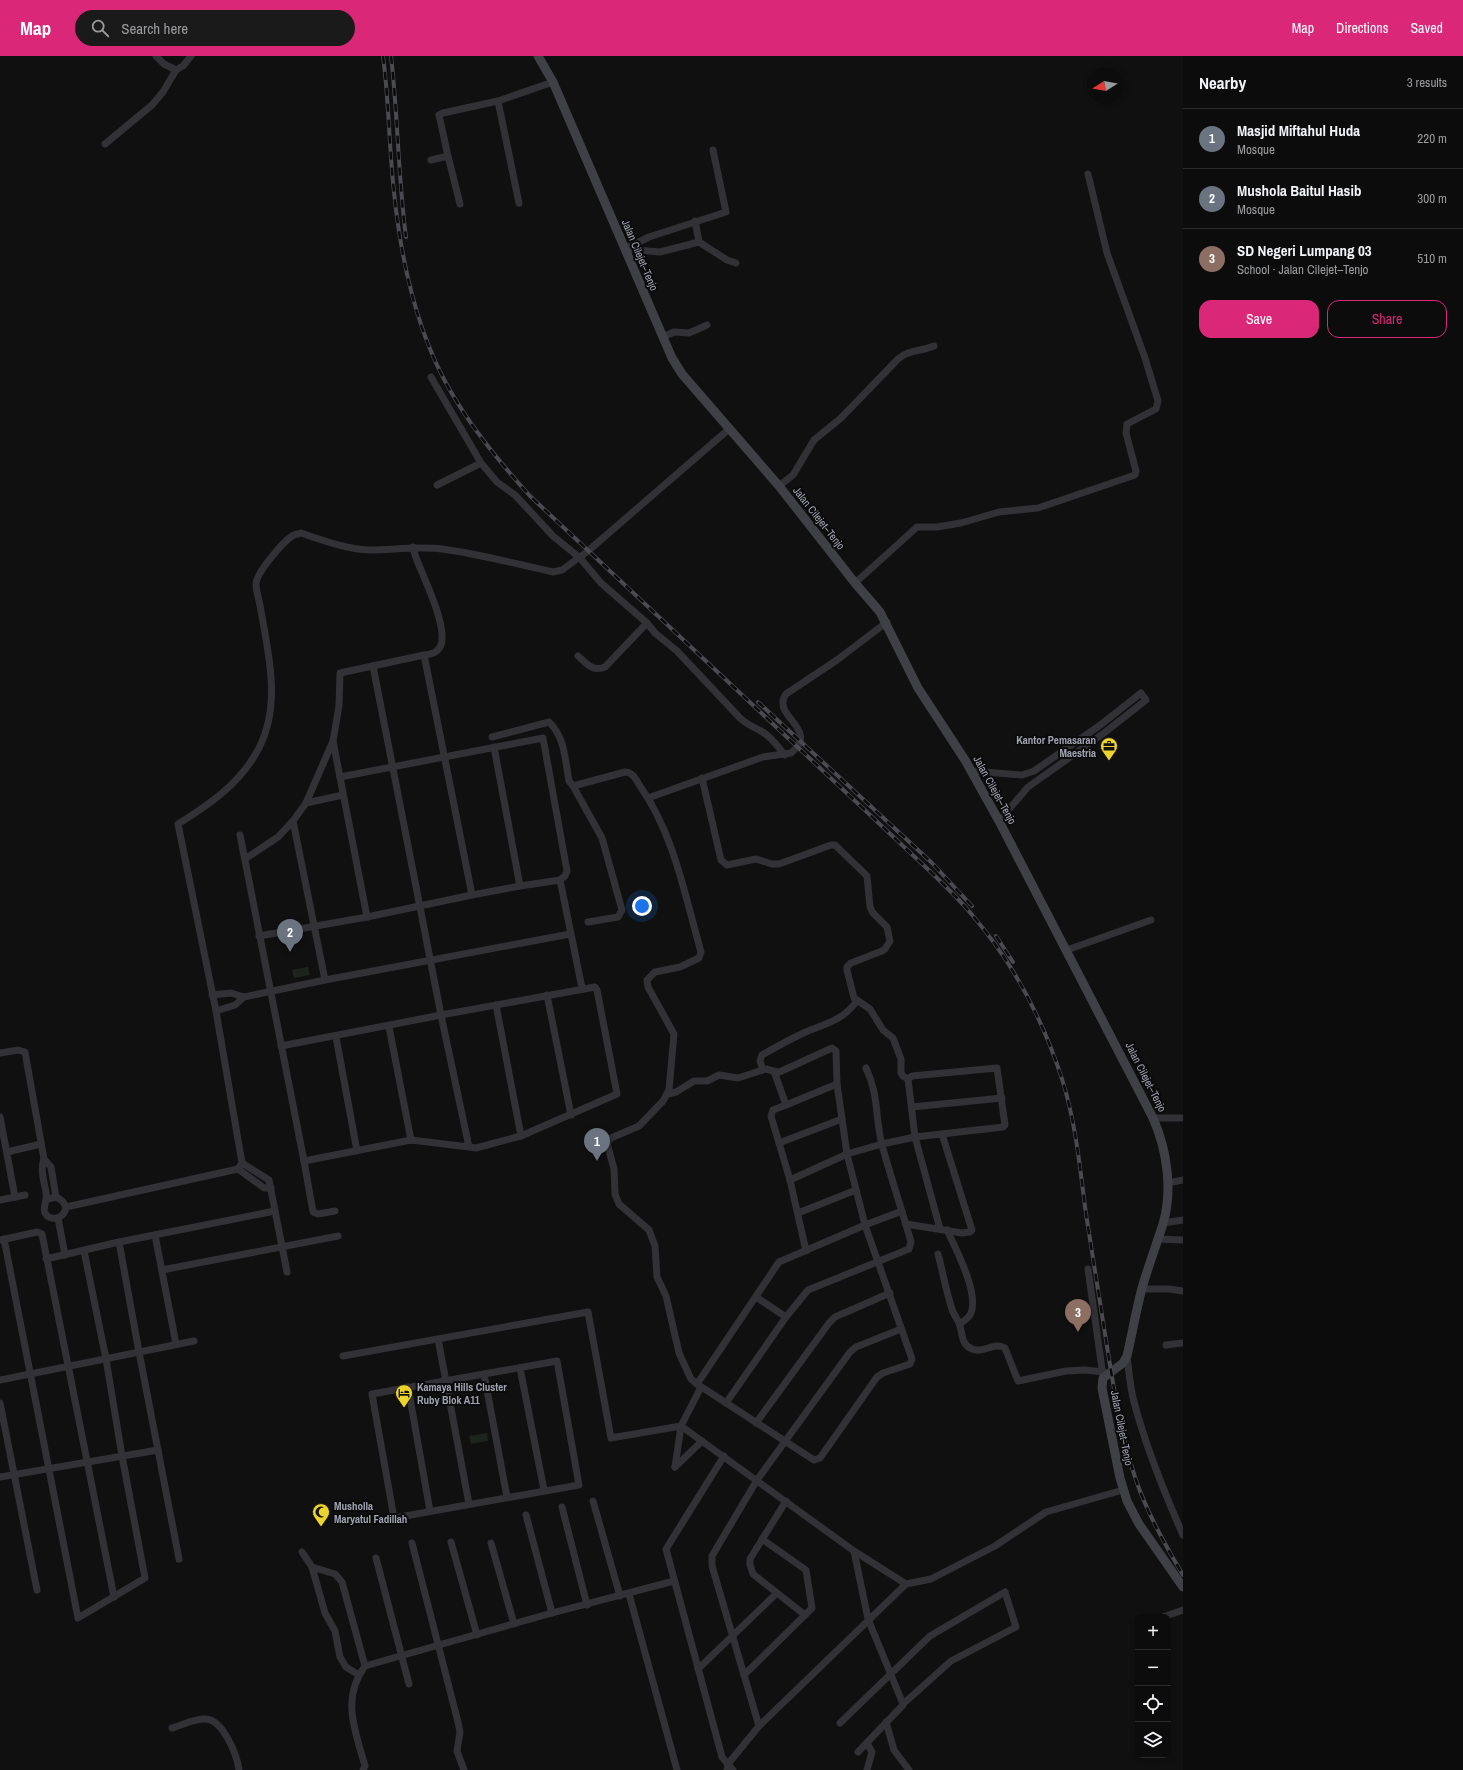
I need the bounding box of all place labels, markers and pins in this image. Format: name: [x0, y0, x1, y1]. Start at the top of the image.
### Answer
place label: Kantor Pemasaran Maestria: [1016, 733, 1096, 760]
office icon: Kantor Pemasaran Maestria: [1099, 736, 1119, 761]
pin: 2: [277, 919, 303, 952]
pin: 1: [584, 1128, 610, 1161]
pin: 3: [1065, 1299, 1091, 1332]
place label: Kamaya Hills Cluster Ruby Blok A11: [417, 1380, 507, 1407]
hotel icon: Kamaya Hills Cluster Ruby Blok A11: [394, 1383, 414, 1408]
place label: Musholla Maryatul Fadillah: [334, 1499, 407, 1526]
mosque icon: Musholla Maryatul Fadillah: [311, 1502, 331, 1527]

